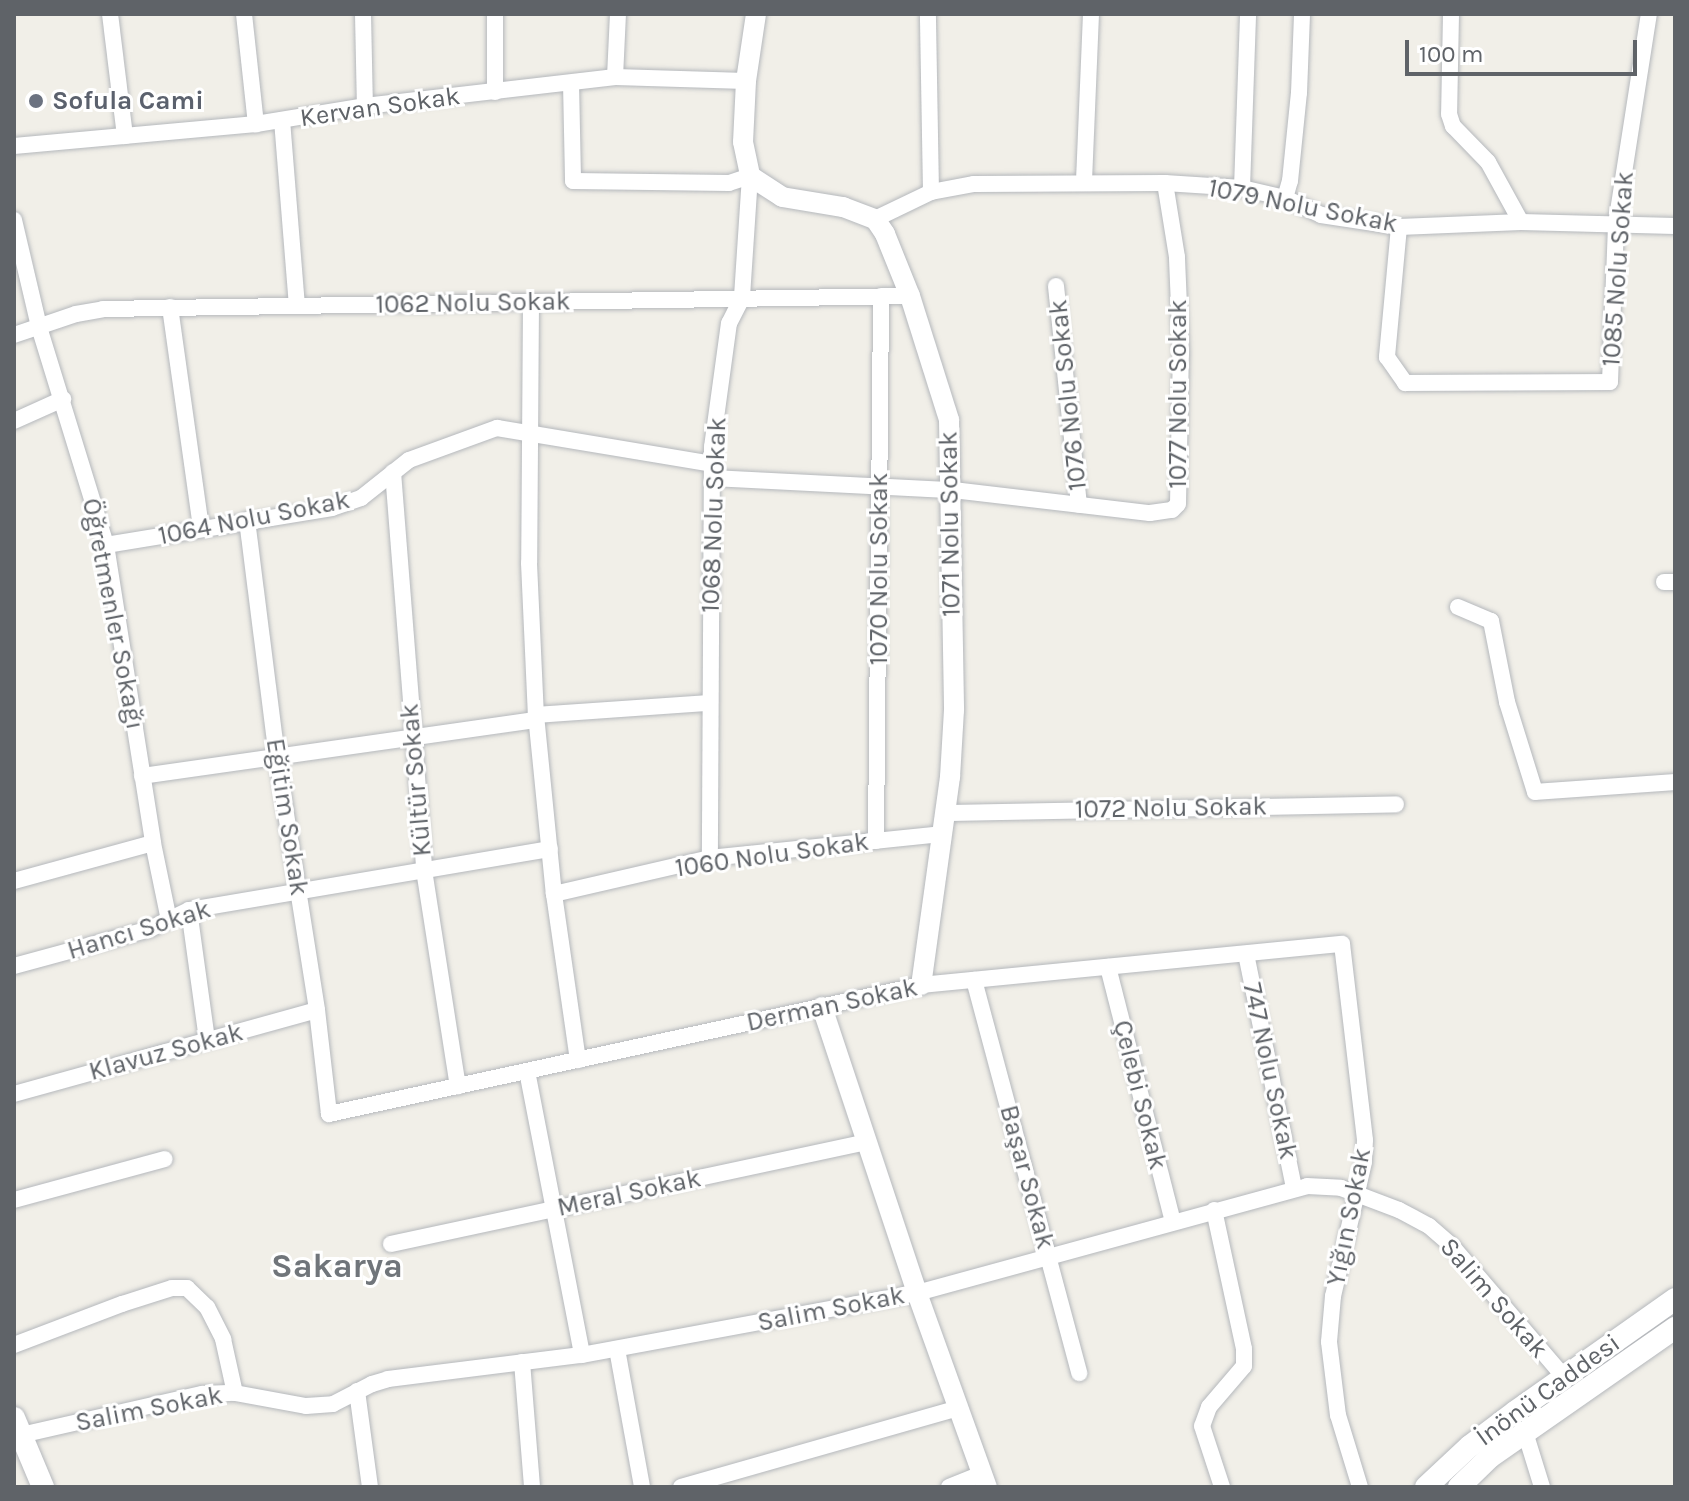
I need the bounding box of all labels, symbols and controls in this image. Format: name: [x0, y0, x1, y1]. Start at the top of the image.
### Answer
scale bar: [1409, 24, 1641, 74]
text: 100 m: [1419, 40, 1484, 68]
street label: Kervan Sokak: [298, 80, 462, 134]
place label: Sofula Cami: [52, 85, 204, 117]
marker: Sofula Cami: [27, 92, 45, 110]
street label: 1085 Nolu Sokak: [1596, 170, 1640, 368]
street label: 1079 Nolu Sokak: [1206, 172, 1400, 240]
street label: 1062 Nolu Sokak: [375, 286, 571, 320]
street label: 1076 Nolu Sokak: [1042, 298, 1094, 492]
street label: 1077 Nolu Sokak: [1162, 299, 1194, 489]
street label: 1068 Nolu Sokak: [695, 417, 733, 613]
street label: 1071 Nolu Sokak: [933, 431, 967, 617]
street label: 1070 Nolu Sokak: [863, 473, 895, 665]
street label: 1064 Nolu Sokak: [156, 484, 352, 552]
street label: Öğretmenler Sokağı: [75, 496, 151, 732]
street label: Kültür Sokak: [394, 702, 438, 858]
street label: Eğitim Sokak: [259, 736, 315, 898]
street label: 1072 Nolu Sokak: [1075, 791, 1267, 825]
street label: 1060 Nolu Sokak: [673, 826, 871, 884]
street label: Hancı Sokak: [64, 893, 214, 967]
street label: Derman Sokak: [744, 972, 920, 1038]
street label: 747 Nolu Sokak: [1236, 980, 1304, 1162]
street label: Klavuz Sokak: [86, 1016, 246, 1088]
street label: Çelebi Sokak: [1106, 1017, 1174, 1173]
street label: Başar Sokak: [993, 1102, 1061, 1252]
street label: Yığın Sokak: [1320, 1145, 1378, 1289]
street label: Meral Sokak: [554, 1163, 704, 1223]
street label: Salim Sokak: [1433, 1232, 1555, 1364]
district label: Sakarya: [271, 1247, 403, 1287]
street label: Salim Sokak: [755, 1279, 907, 1339]
street label: İnönü Caddesi: [1470, 1327, 1626, 1453]
street label: Salim Sokak: [73, 1379, 225, 1439]

